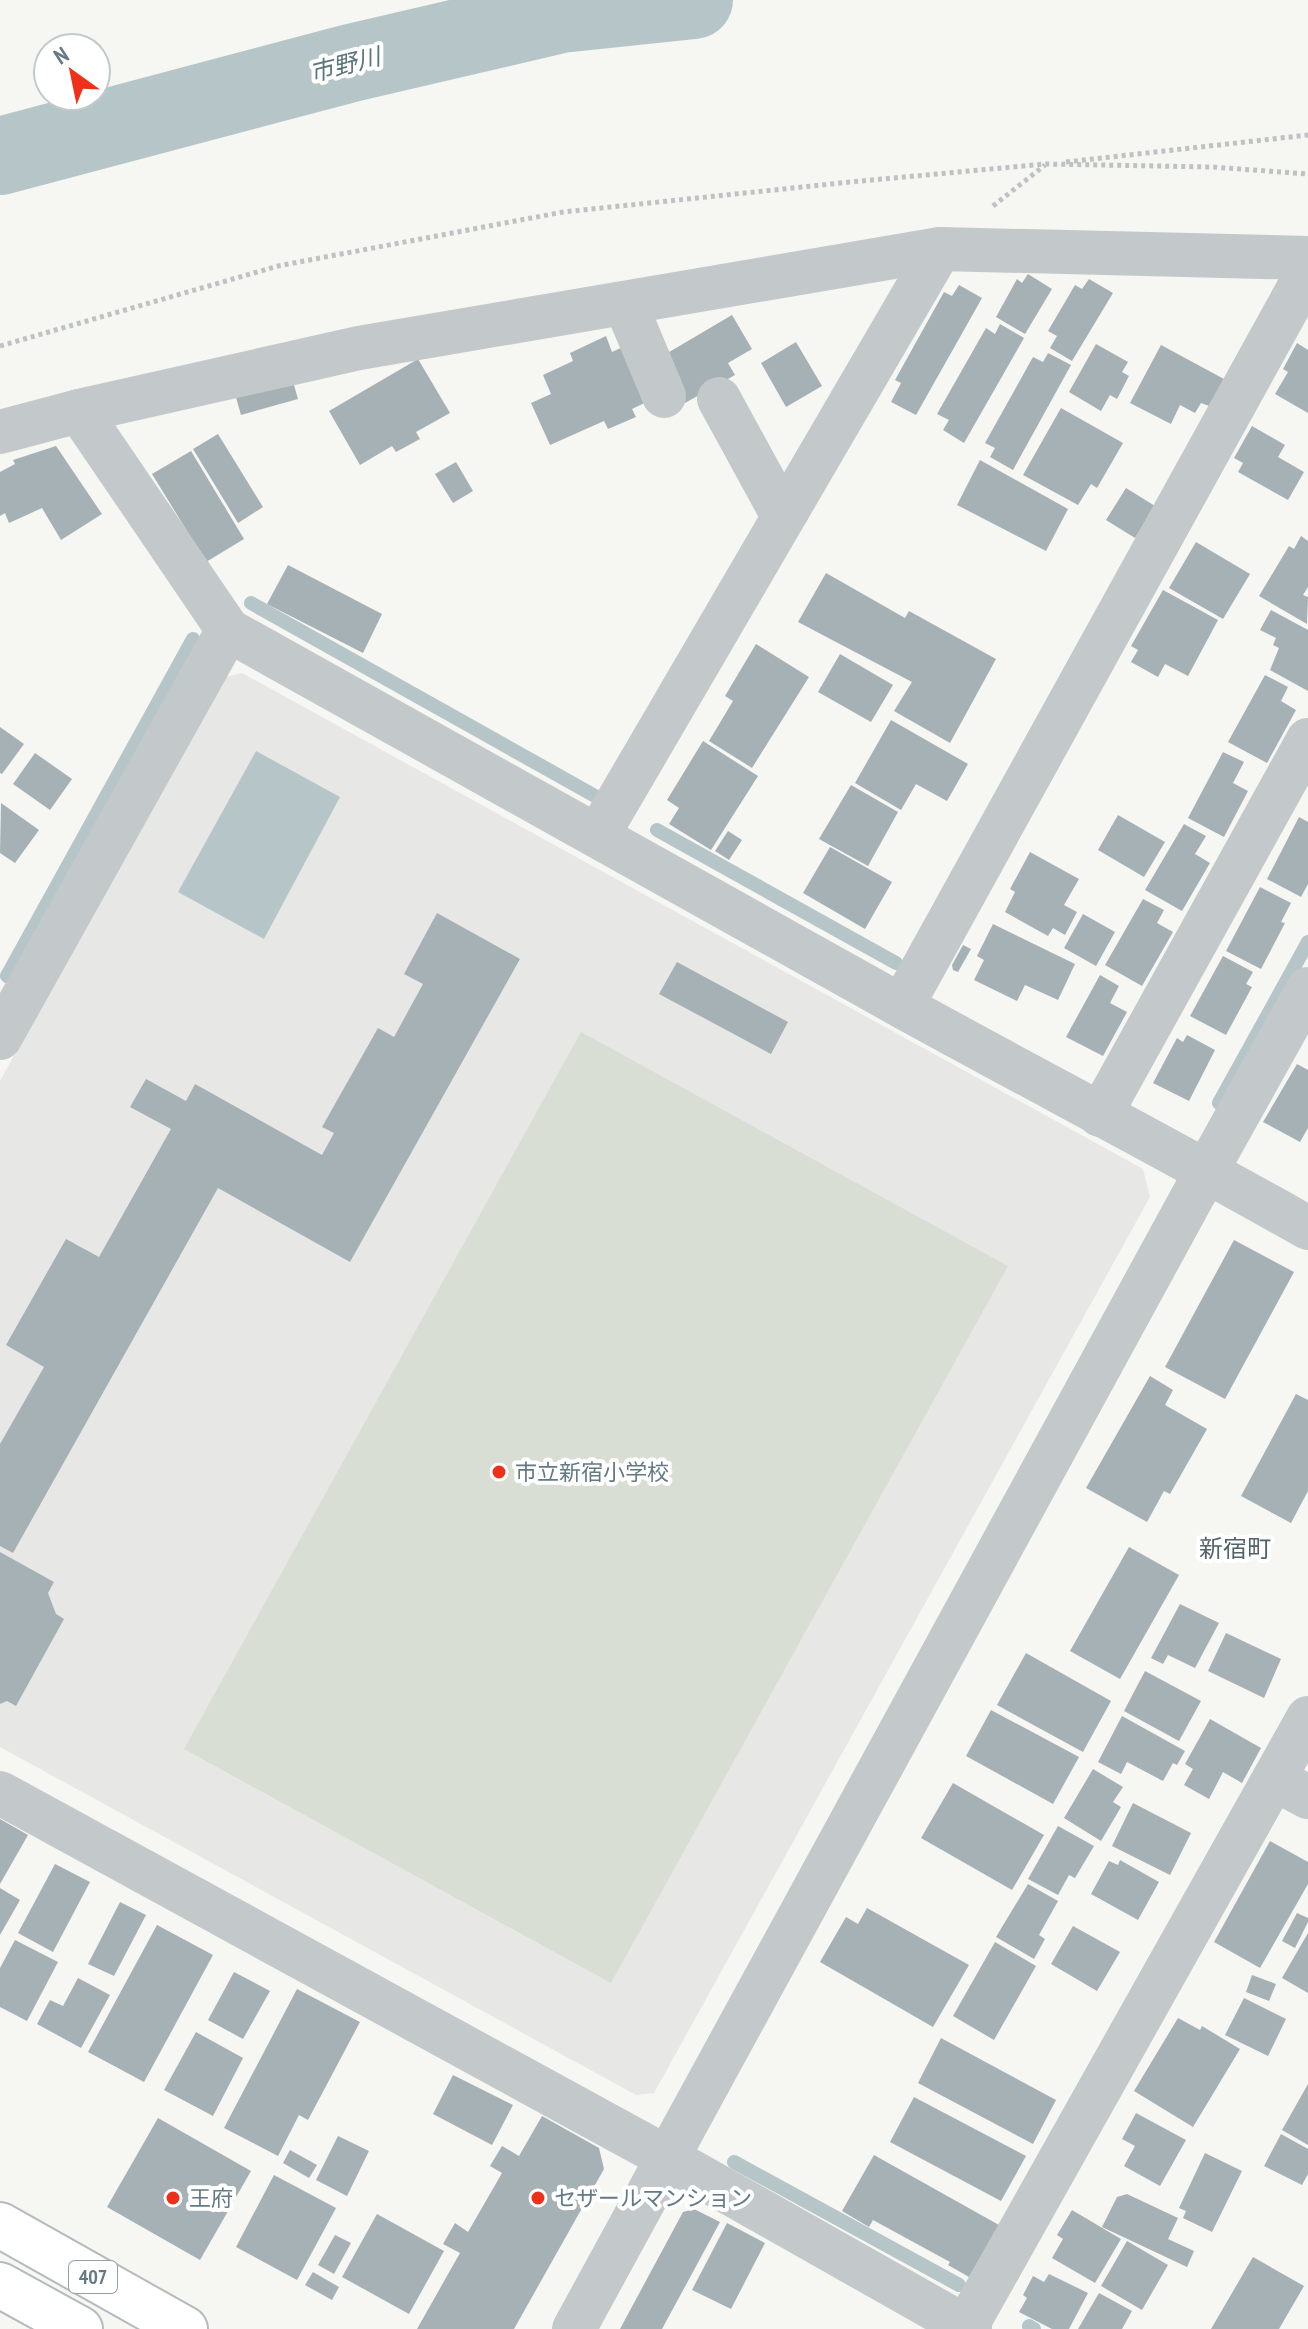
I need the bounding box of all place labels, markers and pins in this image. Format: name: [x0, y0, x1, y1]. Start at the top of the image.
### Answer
place label: 市立新宿小学校: [515, 1458, 669, 1486]
marker: 市立新宿小学校: [490, 1463, 508, 1481]
place label: 王府: [189, 2184, 233, 2212]
place label: セザールマンション: [554, 2184, 752, 2212]
marker: 王府: [164, 2189, 182, 2207]
marker: セザールマンション: [529, 2189, 547, 2207]

